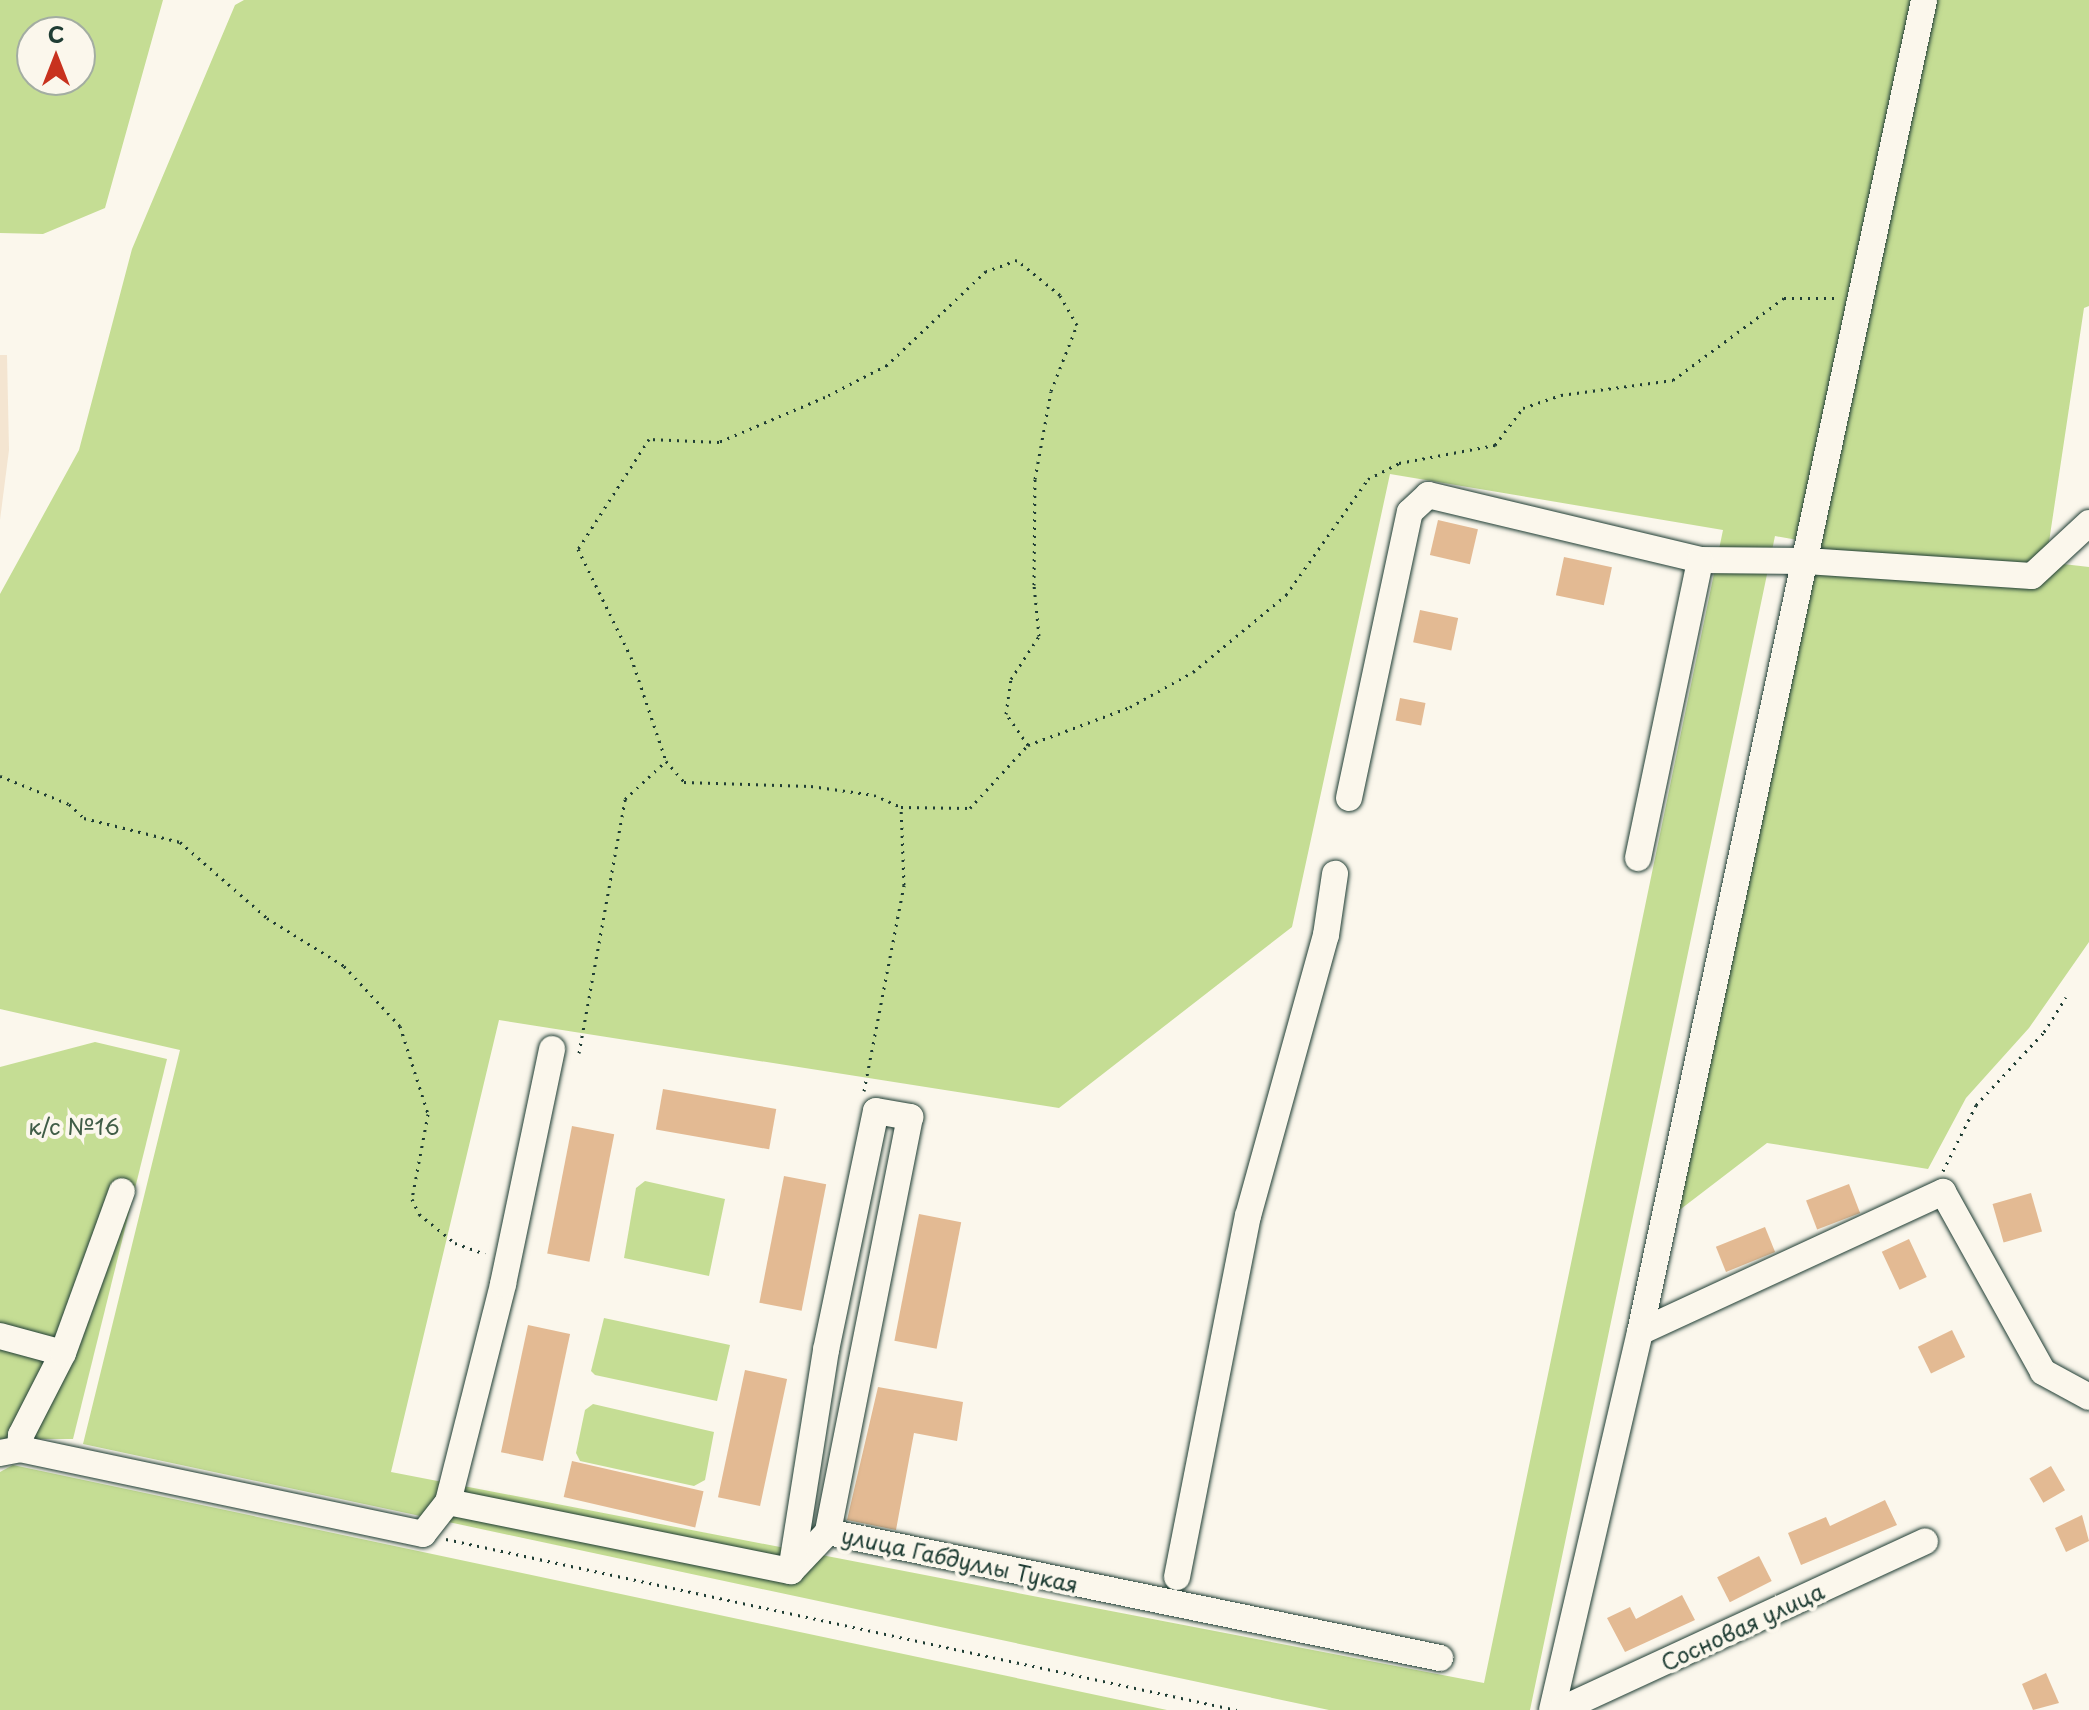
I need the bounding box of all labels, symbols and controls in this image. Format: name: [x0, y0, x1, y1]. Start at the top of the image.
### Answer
north arrow: [16, 16, 96, 96]
text: С: [48, 17, 64, 50]
park label: к/с №16: [28, 1113, 120, 1139]
street label: улица Габдуллы Тукая: [839, 1521, 1081, 1597]
street label: Сосновая улица: [1656, 1577, 1828, 1675]

